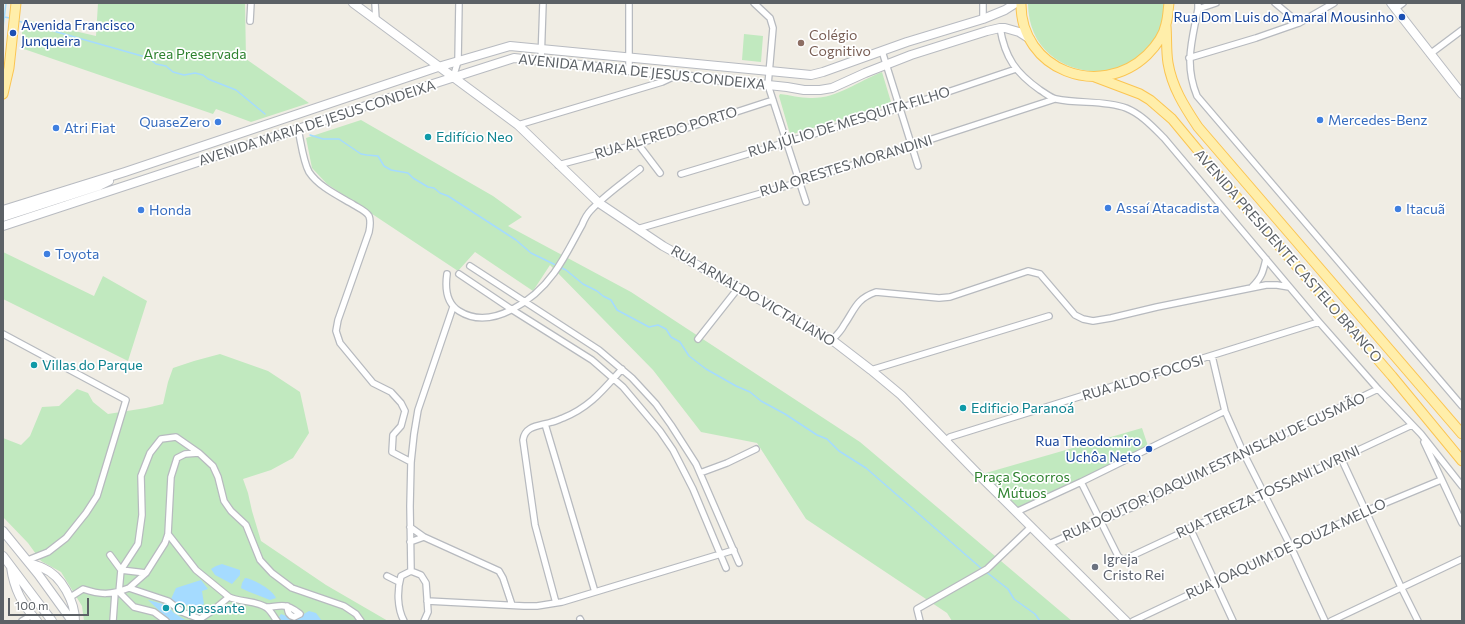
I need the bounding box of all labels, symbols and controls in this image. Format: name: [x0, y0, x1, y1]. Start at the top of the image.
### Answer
place label: Rua Dom Luis do Amaral Mousinho: [1174, 9, 1394, 25]
marker: Rua Dom Luis do Amaral Mousinho: [1397, 12, 1407, 22]
place label: Avenida Francisco Junqueira: [21, 17, 135, 50]
place label: Colégio Cognitivo: [809, 27, 871, 60]
marker: Avenida Francisco Junqueira: [8, 28, 18, 38]
marker: Colégio Cognitivo: [796, 38, 806, 48]
park label: Area Preservada: [143, 46, 247, 62]
street label: AVENIDA MARIA DE JESUS CONDEIXA: [518, 51, 766, 93]
street label: AVENIDA MARIA DE JESUS CONDEIXA: [196, 77, 438, 169]
street label: RUA JÚLIO DE MESQUITA FILHO: [746, 83, 952, 161]
street label: RUA ALFREDO PORTO: [593, 103, 739, 163]
place label: Mercedes-Benz: [1328, 112, 1428, 128]
place label: QuaseZero: [139, 114, 210, 130]
marker: Mercedes-Benz: [1315, 115, 1325, 125]
marker: QuaseZero: [213, 117, 223, 127]
place label: Atri Fiat: [64, 120, 115, 136]
marker: Atri Fiat: [51, 123, 61, 133]
place label: Edifício Neo: [436, 129, 513, 145]
marker: Edifício Neo: [423, 132, 433, 142]
street label: RUA ORESTES MORANDINI: [758, 132, 934, 200]
street label: AVENIDA PRESIDENTE CASTELO BRANCO: [1191, 146, 1385, 366]
place label: Assaí Atacadista: [1116, 200, 1219, 216]
place label: Itacuã: [1406, 201, 1445, 217]
place label: Honda: [149, 202, 191, 218]
marker: Assaí Atacadista: [1103, 203, 1113, 213]
marker: Itacuã: [1393, 204, 1403, 214]
marker: Honda: [136, 205, 146, 215]
street label: RUA ARNALDO VICTALIANO: [668, 242, 838, 350]
place label: Toyota: [55, 246, 99, 262]
marker: Toyota: [42, 249, 52, 259]
street label: RUA ALDO FOCOSI: [1080, 352, 1206, 404]
place label: Villas do Parque: [42, 357, 143, 373]
marker: Villas do Parque: [29, 360, 39, 370]
street label: RUA DOUTOR JOAQUIM ESTANISLAU DE GUSMÃO: [1060, 389, 1368, 545]
place label: Edificio Paranoá: [971, 400, 1074, 416]
marker: Edificio Paranoá: [958, 403, 968, 413]
place label: Rua Theodomiro Uchôa Neto: [1035, 433, 1141, 466]
street label: RUA TEREZA TOSSANI LIVRINI: [1174, 442, 1362, 542]
marker: Rua Theodomiro Uchôa Neto: [1144, 444, 1154, 454]
park label: Praça Socorros Mútuos: [974, 469, 1070, 502]
street label: RUA JOAQUIM DE SOUZA MELLO: [1183, 495, 1389, 603]
place label: Igreja Cristo Rei: [1103, 551, 1165, 584]
marker: Igreja Cristo Rei: [1090, 562, 1100, 572]
scale bar: [10, 590, 91, 616]
text: 100 m: [15, 598, 49, 612]
place label: O passante: [174, 600, 245, 616]
marker: O passante: [161, 603, 171, 613]

